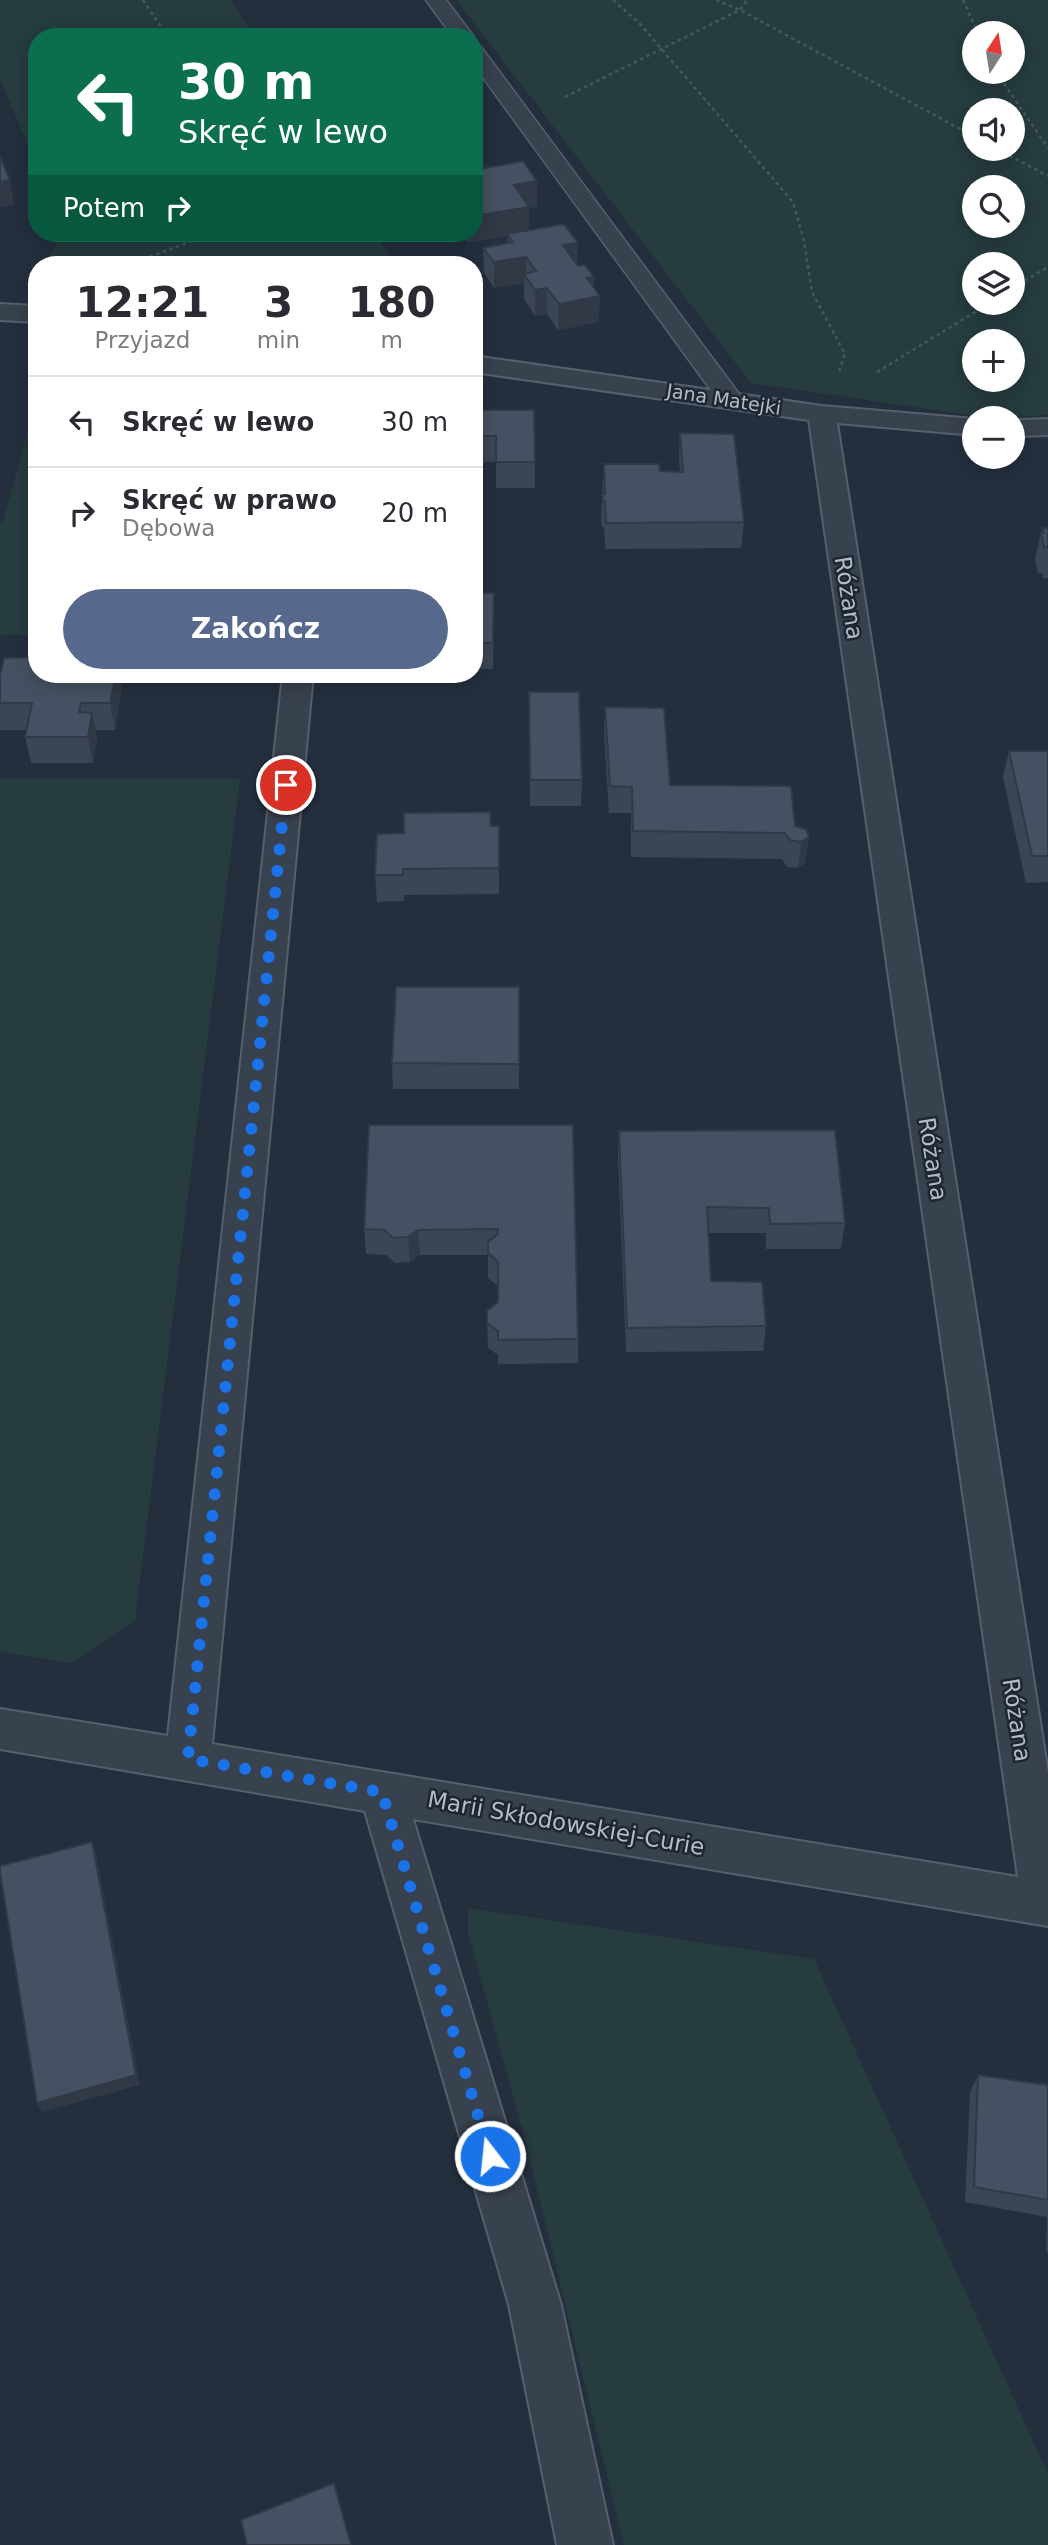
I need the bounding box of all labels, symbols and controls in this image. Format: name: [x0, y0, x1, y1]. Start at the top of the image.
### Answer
north arrow: [962, 21, 1026, 84]
map controls: [962, 21, 1025, 469]
text: 30 m: [178, 54, 314, 111]
icon: left: [63, 56, 154, 147]
button: sound: [962, 98, 1025, 161]
text: Skręć w lewo: [178, 113, 388, 151]
button: search: [962, 175, 1025, 238]
icon: right: [159, 189, 197, 227]
text: Potem: [63, 193, 145, 223]
button: layers: [962, 252, 1025, 315]
text: 12:21: [76, 278, 209, 327]
text: 3: [264, 278, 293, 327]
text: 180: [348, 278, 435, 327]
text: Przyjazd: [95, 327, 190, 353]
text: min: [257, 327, 300, 353]
text: m: [380, 327, 403, 353]
button: +: [962, 329, 1025, 392]
street label: Jana Matejki: [664, 379, 783, 419]
icon: left: [63, 403, 101, 441]
button: −: [962, 406, 1025, 469]
text: Skręć w lewo: [122, 407, 314, 437]
text: 30 m: [381, 407, 448, 437]
text: Skręć w prawo: [122, 485, 337, 515]
icon: right: [63, 494, 101, 532]
text: 20 m: [381, 498, 448, 528]
text: Dębowa: [122, 515, 215, 541]
street label: Różana: [830, 555, 868, 641]
button: Zakończ: [63, 589, 448, 669]
pin: [256, 755, 316, 815]
icon: arrive: [267, 766, 305, 804]
street label: Różana: [914, 1116, 952, 1202]
street label: Różana: [998, 1677, 1036, 1763]
street label: Marii Skłodowskiej-Curie: [426, 1786, 706, 1860]
position arrow: [453, 2119, 527, 2193]

